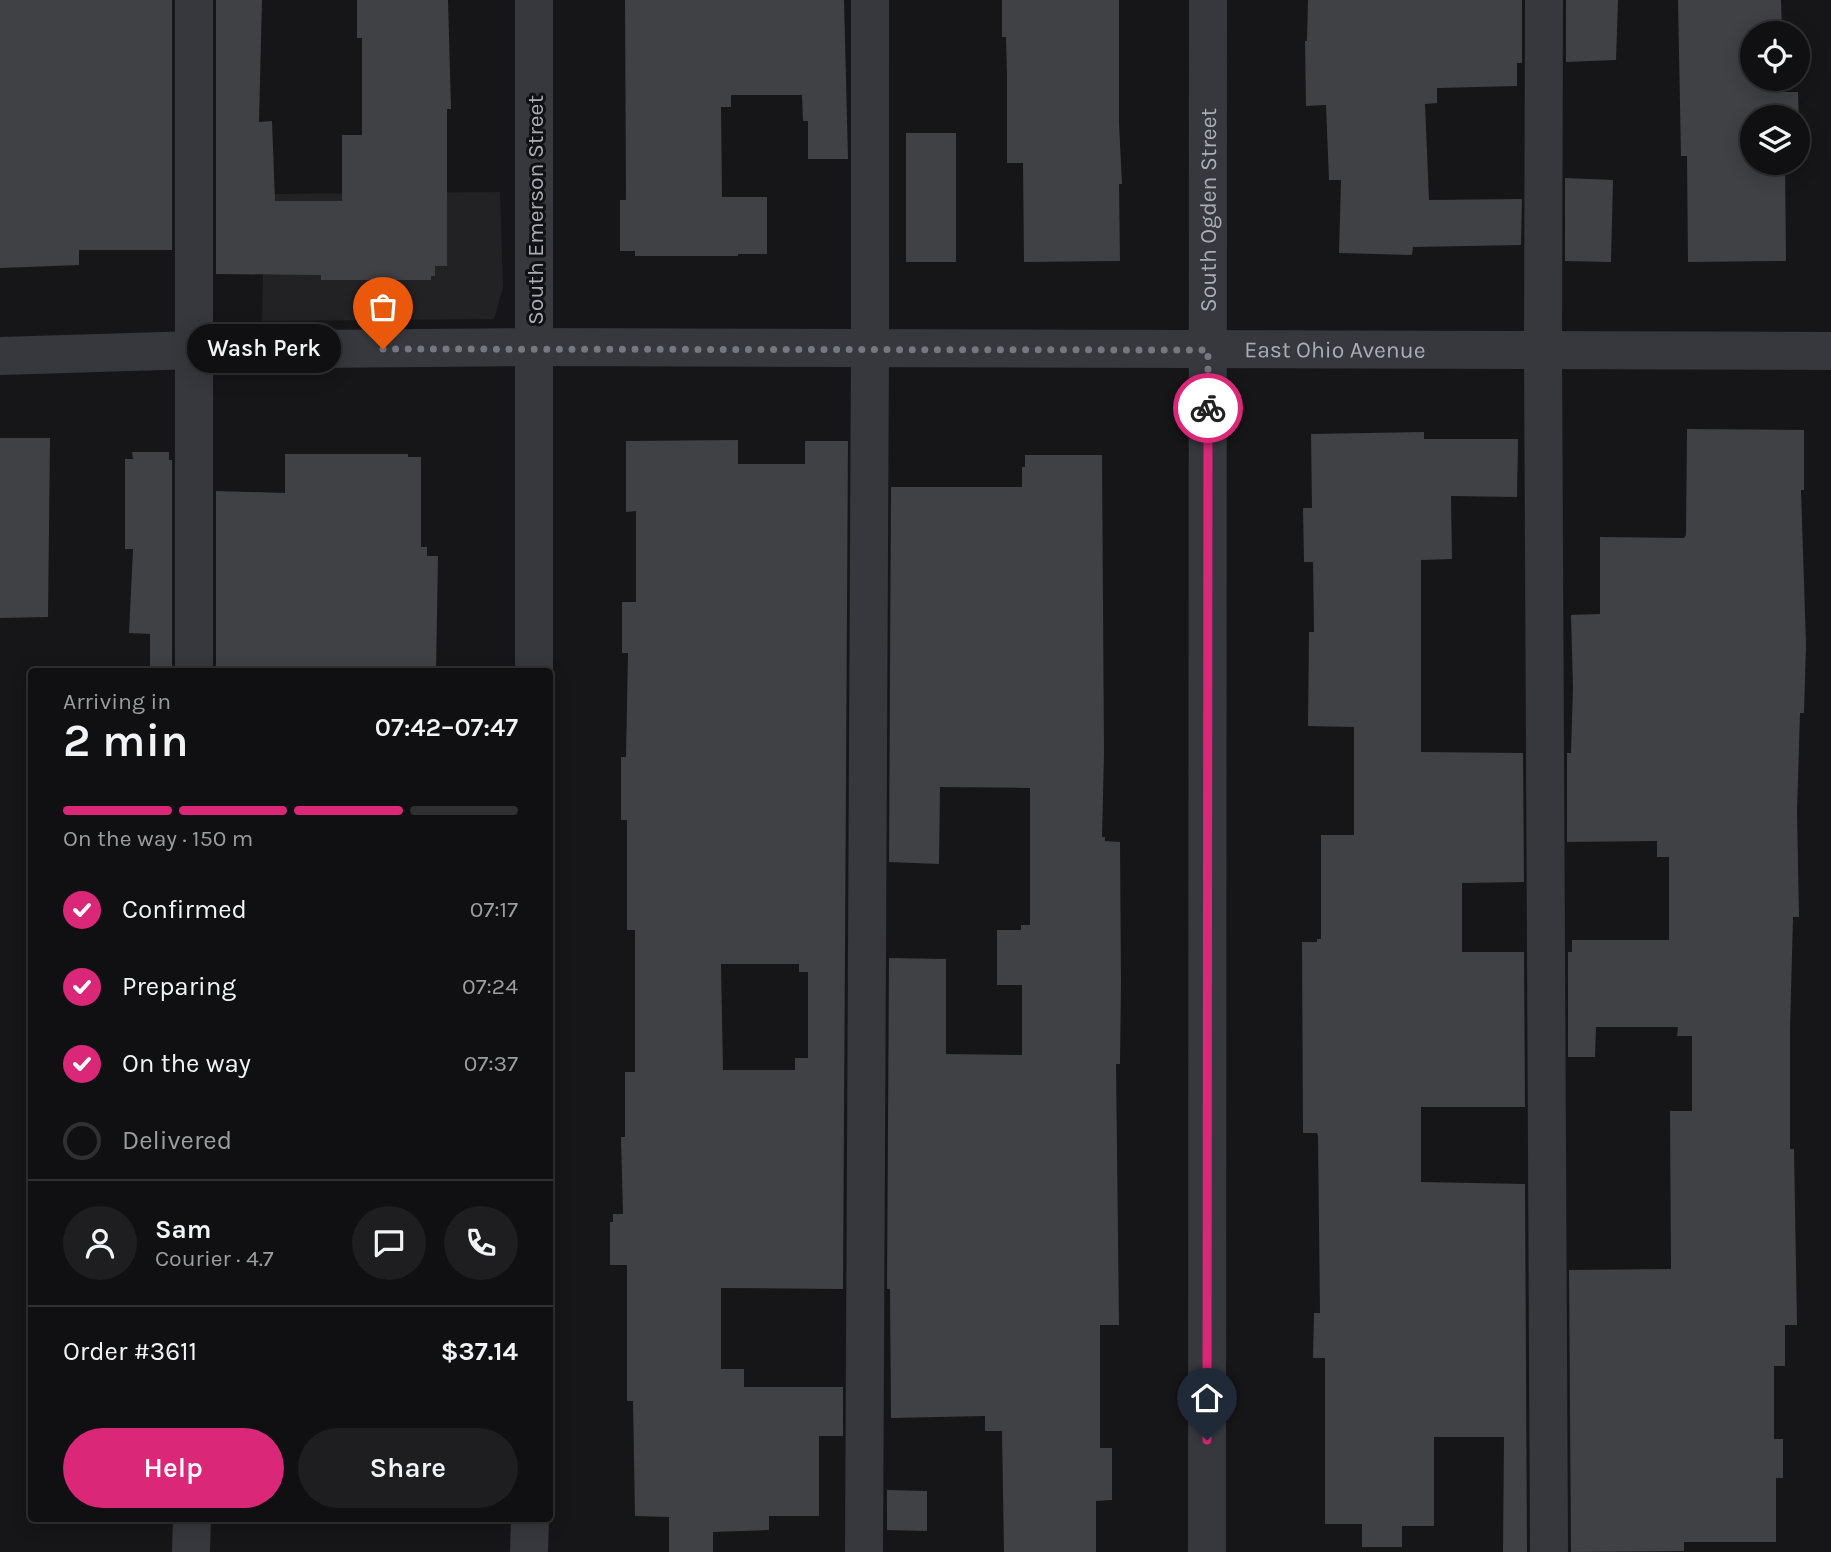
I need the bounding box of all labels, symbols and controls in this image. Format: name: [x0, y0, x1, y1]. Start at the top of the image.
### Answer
map controls: [1740, 21, 1810, 175]
button: locate: [1740, 21, 1810, 91]
street label: South Emerson Street: [522, 95, 549, 325]
button: layers: [1740, 105, 1810, 175]
street label: South Ogden Street: [1195, 108, 1222, 312]
pin: [353, 277, 413, 349]
icon: bag: [364, 288, 402, 326]
callout: Wash Perk: [187, 324, 341, 374]
text: Wash Perk: [207, 335, 321, 362]
street label: East Ohio Avenue: [1244, 336, 1426, 364]
courier: [1173, 373, 1243, 443]
icon: bike: [1189, 389, 1227, 427]
text: Arriving in: [63, 688, 171, 715]
text: 07:42–07:47: [375, 712, 518, 743]
text: 2 min: [63, 714, 189, 768]
text: On the way · 150 m: [63, 825, 253, 852]
icon: check: [63, 891, 101, 929]
text: Confirmed: [122, 894, 247, 925]
text: 07:17: [470, 896, 518, 923]
icon: check: [63, 968, 101, 1006]
text: Preparing: [122, 971, 236, 1002]
text: 07:24: [462, 973, 518, 1000]
icon: check: [63, 1045, 101, 1083]
text: On the way: [122, 1048, 251, 1079]
text: 07:37: [464, 1050, 518, 1077]
text: Delivered: [122, 1125, 232, 1156]
button: person: [63, 1206, 137, 1280]
button: chat: [352, 1206, 426, 1280]
button: phone: [444, 1206, 518, 1280]
text: Sam: [155, 1214, 211, 1245]
text: Courier · 4.7: [155, 1245, 274, 1272]
text: Order #3611: [63, 1336, 197, 1367]
text: $37.14: [441, 1336, 518, 1367]
pin: [1177, 1368, 1237, 1440]
icon: home: [1188, 1379, 1226, 1417]
button: Help: [63, 1428, 284, 1508]
button: Share: [298, 1428, 518, 1508]

